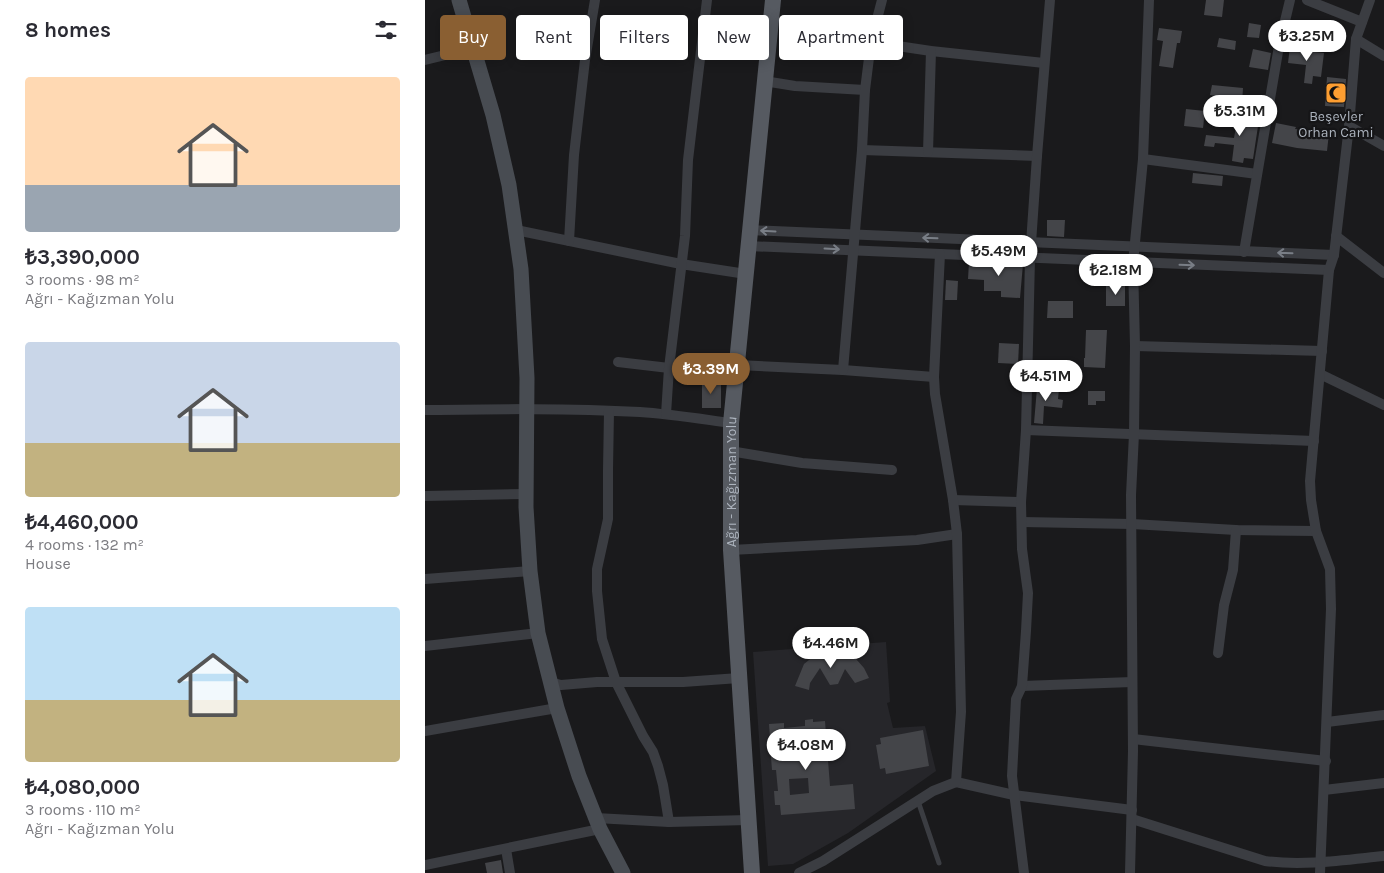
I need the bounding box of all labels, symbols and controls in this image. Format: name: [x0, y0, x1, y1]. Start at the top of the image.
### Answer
chip: Buy: [440, 15, 506, 60]
chip: Rent: [516, 15, 590, 60]
chip: Filters: [600, 15, 688, 60]
chip: New: [698, 15, 769, 60]
chip: Apartment: [779, 15, 903, 60]
icon: filters: [372, 16, 400, 44]
text: 8 homes: [25, 18, 111, 42]
pin: ₺3.25M: [1266, 20, 1348, 62]
text: ₺3.25M: [1279, 26, 1335, 45]
mosque icon: Beşevler Orhan Cami: [1324, 81, 1348, 105]
pin: ₺5.31M: [1199, 94, 1281, 137]
text: ₺5.31M: [1214, 101, 1266, 120]
place label: Beşevler Orhan Cami: [1298, 108, 1374, 141]
icon: home: [168, 110, 258, 200]
one-way arrow: [760, 227, 776, 236]
one-way arrow: [923, 234, 939, 243]
pin: ₺5.49M: [958, 234, 1040, 277]
text: ₺5.49M: [971, 241, 1027, 260]
text: ₺3,390,000: [25, 245, 140, 269]
one-way arrow: [824, 245, 840, 254]
one-way arrow: [1277, 249, 1293, 258]
pin: ₺2.18M: [1075, 254, 1157, 296]
text: ₺2.18M: [1090, 260, 1142, 279]
one-way arrow: [1178, 260, 1194, 270]
text: 3 rooms · 98 m²: [25, 270, 140, 289]
text: Ağrı - Kağızman Yolu: [25, 289, 175, 308]
pin: ₺3.39M: [670, 352, 752, 395]
text: ₺3.39M: [683, 359, 739, 378]
pin: ₺4.51M: [1005, 360, 1087, 402]
text: ₺4.51M: [1020, 366, 1072, 385]
icon: home: [168, 375, 258, 465]
street label: Ağrı - Kağızman Yolu: [723, 415, 741, 547]
text: ₺4,460,000: [25, 510, 139, 534]
text: 4 rooms · 132 m²: [25, 535, 144, 554]
text: House: [25, 554, 71, 573]
pin: ₺4.46M: [790, 626, 872, 669]
text: ₺4.46M: [803, 633, 859, 652]
icon: home: [168, 640, 258, 730]
pin: ₺4.08M: [765, 728, 847, 771]
text: ₺4.08M: [778, 735, 834, 754]
text: ₺4,080,000: [25, 775, 140, 799]
text: 3 rooms · 110 m²: [25, 800, 141, 819]
text: Ağrı - Kağızman Yolu: [25, 819, 175, 838]

